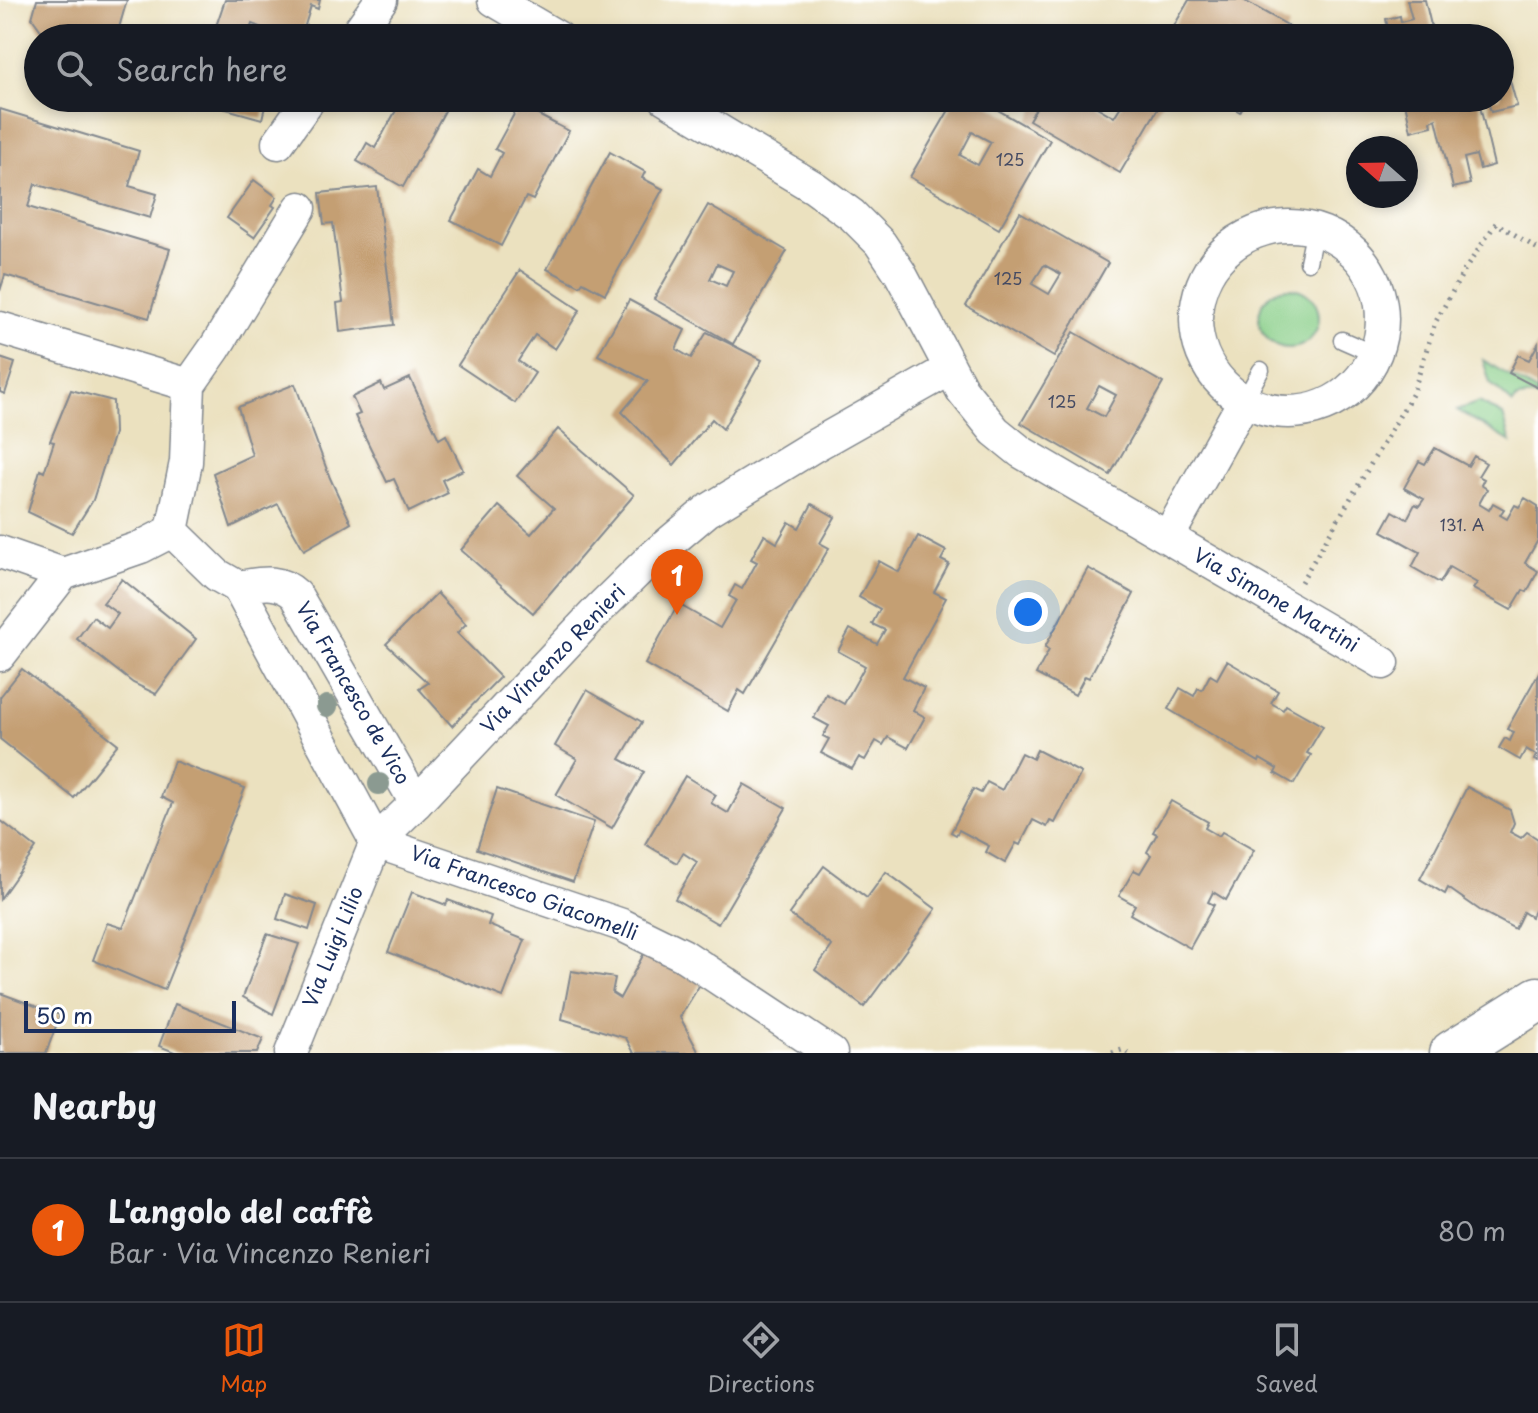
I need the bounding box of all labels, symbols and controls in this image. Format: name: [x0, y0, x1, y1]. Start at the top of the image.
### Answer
search box: [24, 24, 1514, 112]
icon: search: [52, 46, 96, 90]
text: Search here: [116, 46, 288, 91]
north arrow: [1346, 136, 1418, 208]
house number: 125: [996, 147, 1024, 171]
house number: 125: [994, 266, 1022, 290]
house number: 125: [1048, 389, 1076, 413]
house number: 131. A: [1440, 512, 1484, 536]
street label: Via Simone Martini: [1188, 539, 1365, 659]
pin: 1: [651, 549, 703, 615]
street label: Via Vincenzo Renieri: [473, 577, 632, 740]
your location: [1008, 592, 1048, 632]
street label: Via Francesco de Vico: [289, 595, 419, 790]
street label: Via Francesco Giacomelli: [406, 837, 642, 947]
street label: Via Luigi Lilio: [294, 882, 370, 1012]
scale bar: [24, 997, 236, 1033]
text: 50 m: [36, 998, 93, 1031]
text: Nearby: [32, 1079, 157, 1131]
text: L'angolo del caffè: [108, 1188, 373, 1233]
text: 1: [52, 1211, 64, 1250]
text: 80 m: [1438, 1211, 1506, 1250]
text: Bar · Via Vincenzo Renieri: [108, 1233, 431, 1272]
tab: Map: [220, 1318, 267, 1399]
tab: Directions: [708, 1318, 815, 1399]
tab: Saved: [1255, 1318, 1318, 1399]

